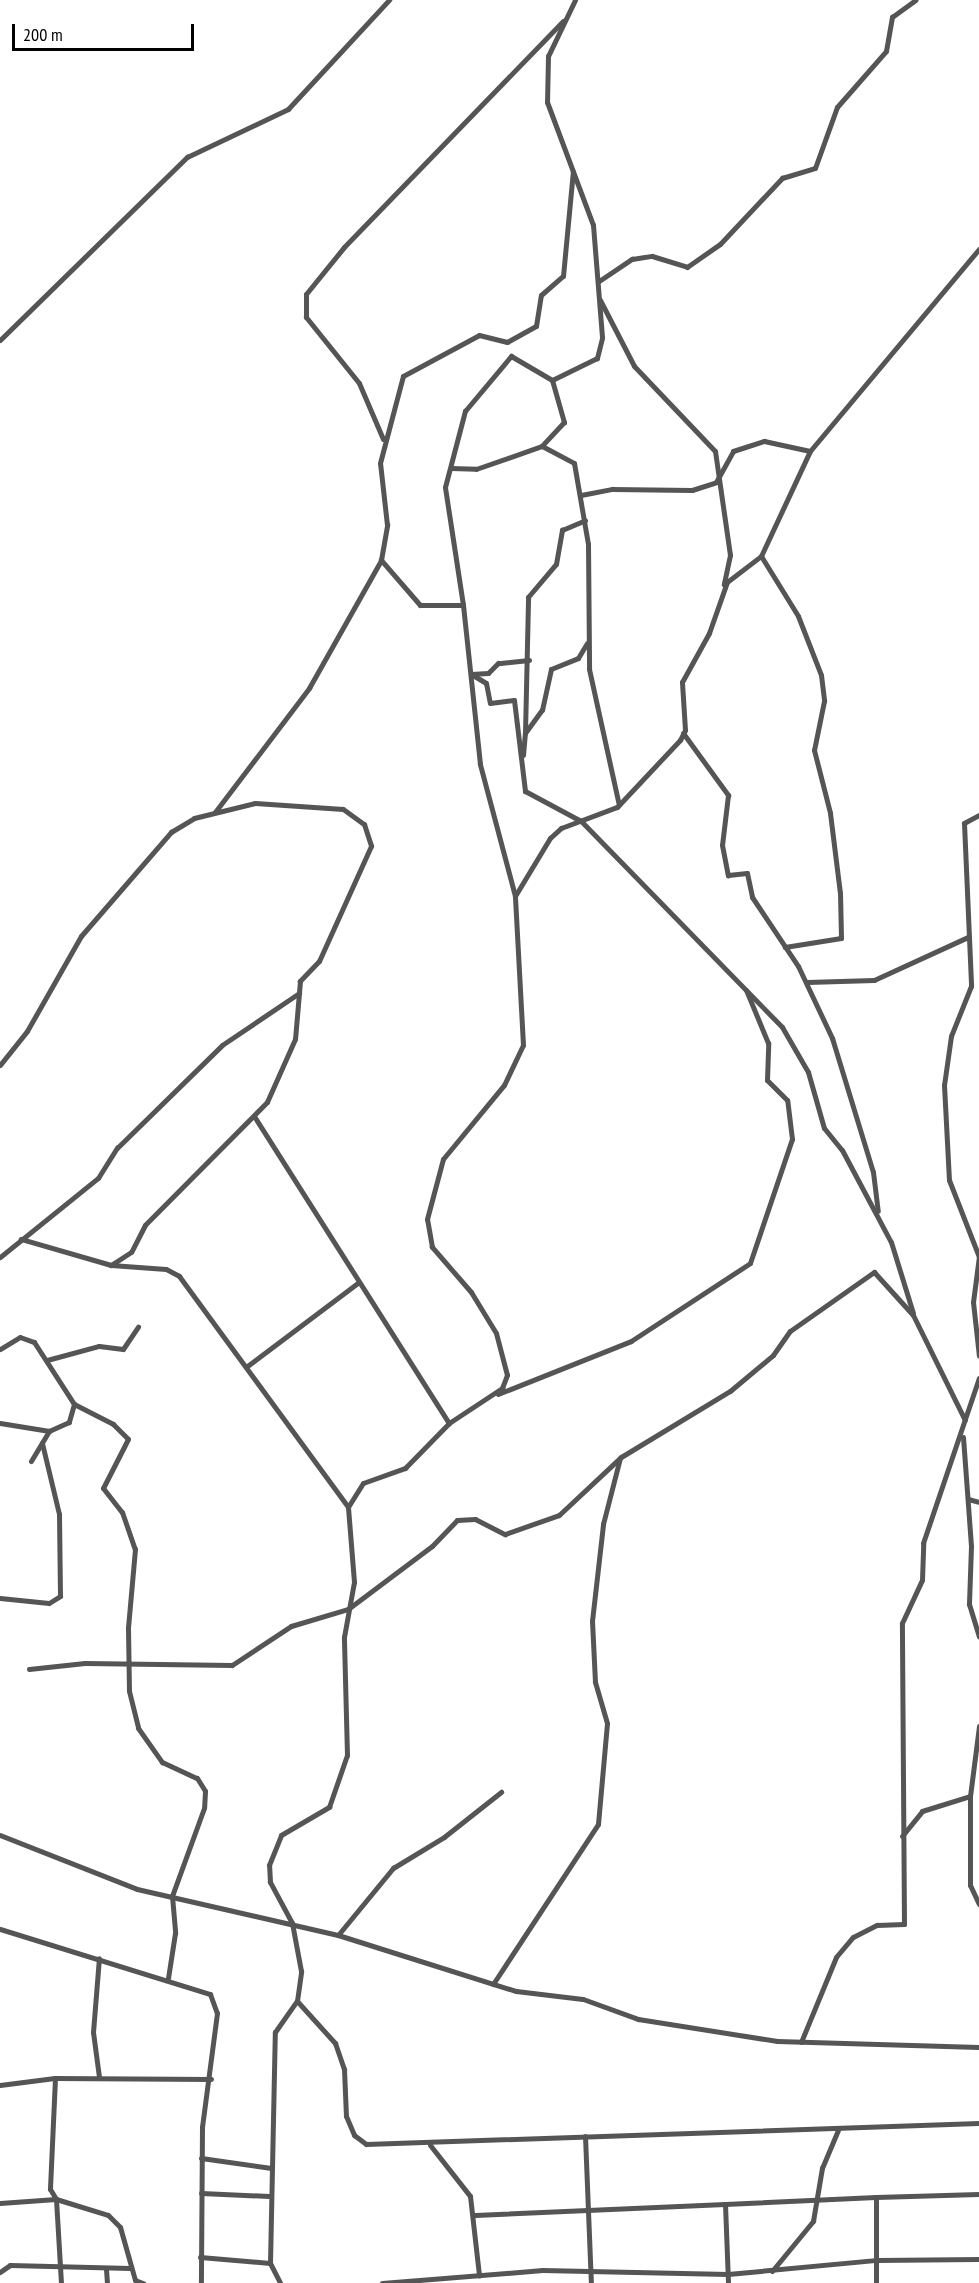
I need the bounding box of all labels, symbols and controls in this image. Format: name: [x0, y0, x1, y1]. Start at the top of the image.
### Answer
scale bar: [15, 12, 196, 50]
text: 200 m: [23, 23, 63, 46]

